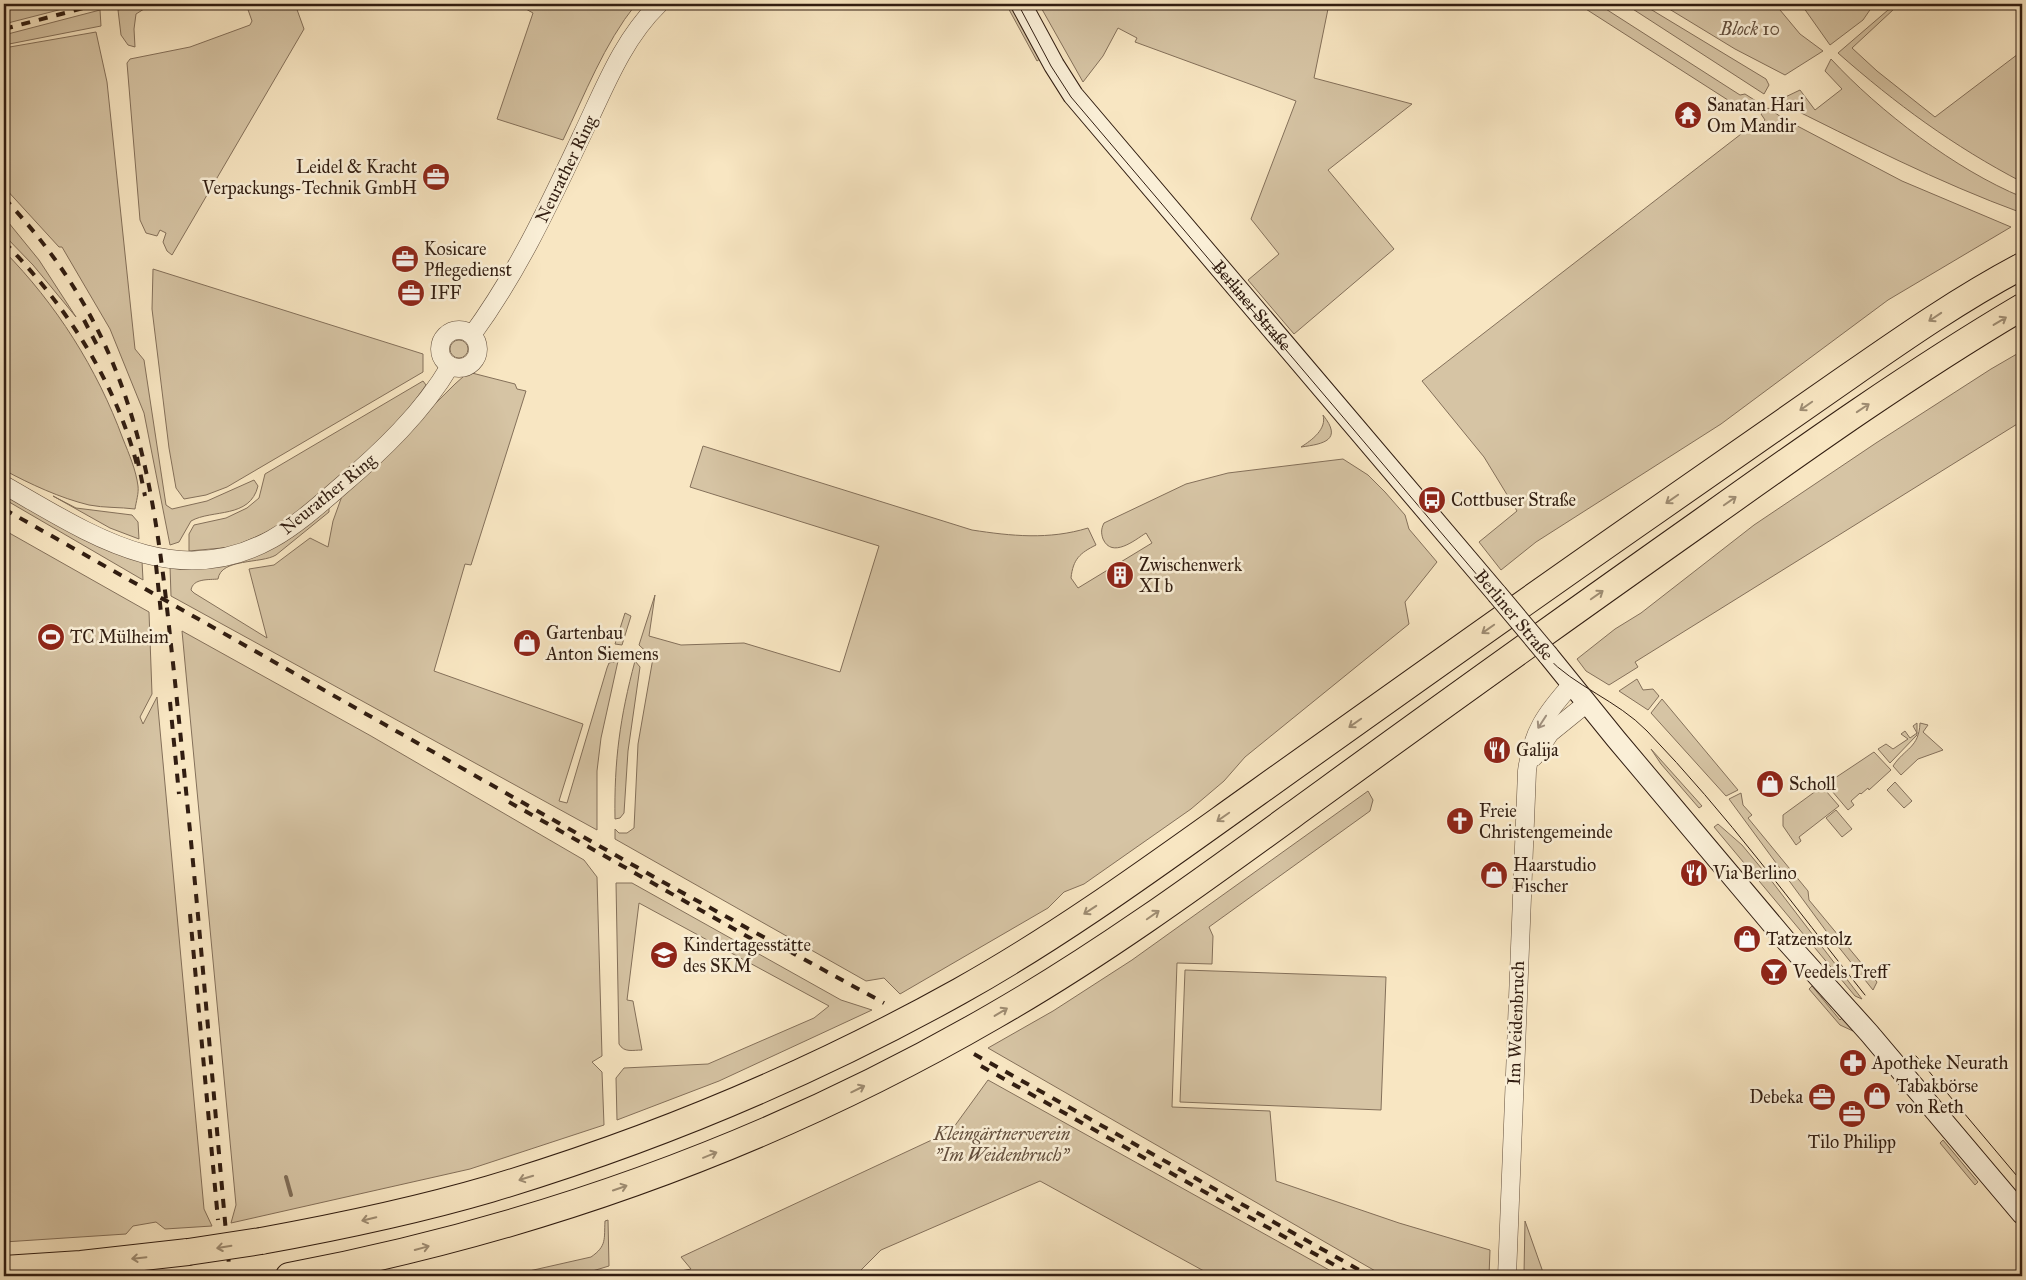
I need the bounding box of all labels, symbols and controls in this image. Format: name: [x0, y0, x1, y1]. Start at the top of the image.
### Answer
park label: Block 10: [1719, 18, 1780, 40]
place label: Sanatan Hari Om Mandir: [1707, 94, 1805, 137]
temple icon: Sanatan Hari Om Mandir: [1673, 100, 1703, 130]
street label: Neurather Ring: [531, 111, 603, 227]
place label: Leidel & Kracht Verpackungs-Technik GmbH: [201, 156, 418, 200]
office icon: Leidel & Kracht Verpackungs-Technik GmbH: [421, 162, 451, 192]
place label: Kosicare Pflegedienst: [424, 238, 513, 282]
office icon: Kosicare Pflegedienst: [390, 244, 420, 274]
street label: Berliner Straße: [1207, 256, 1296, 355]
office icon: IFF: [396, 278, 426, 308]
place label: IFF: [430, 282, 461, 304]
one-way arrow: [1928, 312, 1942, 322]
one-way arrow: [1992, 315, 2007, 325]
one-way arrow: [1799, 401, 1813, 411]
one-way arrow: [1856, 403, 1870, 413]
street label: Neurather Ring: [276, 448, 381, 540]
bus stop icon: Cottbuser Straße: [1417, 485, 1447, 515]
place label: Cottbuser Straße: [1451, 489, 1576, 511]
one-way arrow: [1665, 494, 1679, 504]
one-way arrow: [1723, 496, 1737, 506]
place label: Zwischenwerk XI b: [1139, 554, 1243, 597]
building icon: Zwischenwerk XI b: [1105, 560, 1135, 590]
street label: Berliner Straße: [1470, 565, 1558, 665]
one-way arrow: [1590, 590, 1604, 600]
sports icon: TC Mülheim: [36, 622, 66, 652]
place label: Gartenbau Anton Siemens: [545, 622, 659, 665]
one-way arrow: [1481, 624, 1495, 634]
place label: TC Mülheim: [70, 626, 169, 648]
shop icon: Gartenbau Anton Siemens: [512, 628, 542, 658]
one-way arrow: [1536, 715, 1547, 729]
one-way arrow: [1348, 718, 1362, 728]
restaurant icon: Galija: [1482, 735, 1512, 765]
place label: Galija: [1516, 739, 1559, 761]
shop icon: Scholl: [1755, 769, 1785, 799]
place label: Scholl: [1789, 773, 1836, 795]
place label: Freie Christengemeinde: [1479, 800, 1613, 844]
church icon: Freie Christengemeinde: [1445, 806, 1475, 836]
one-way arrow: [1216, 812, 1230, 822]
place label: Haarstudio Fischer: [1513, 854, 1596, 897]
restaurant icon: Via Berlino: [1679, 858, 1709, 888]
shop icon: Haarstudio Fischer: [1479, 860, 1509, 890]
place label: Via Berlino: [1712, 862, 1797, 884]
one-way arrow: [1083, 905, 1097, 915]
one-way arrow: [1145, 910, 1159, 920]
shop icon: Tatzenstolz: [1732, 924, 1762, 954]
place label: Tatzenstolz: [1766, 928, 1852, 950]
place label: Kindertagesstätte des SKM: [683, 934, 811, 977]
school or university icon: Kindertagesstätte des SKM: [649, 940, 679, 970]
bar icon: Veedels Treff: [1759, 957, 1789, 987]
street label: Im Weidenbruch: [1503, 960, 1529, 1086]
place label: Veedels Treff: [1792, 961, 1891, 983]
one-way arrow: [994, 1007, 1008, 1017]
pharmacy icon: Apotheke Neurath: [1838, 1048, 1868, 1078]
place label: Apotheke Neurath: [1871, 1052, 2008, 1074]
place label: Tabakbörse von Reth: [1895, 1075, 1978, 1118]
shop icon: Tabakbörse von Reth: [1862, 1081, 1892, 1111]
office icon: Debeka: [1807, 1082, 1837, 1112]
one-way arrow: [850, 1084, 865, 1093]
place label: Debeka: [1749, 1086, 1803, 1108]
office icon: Tilo Philipp: [1837, 1099, 1867, 1129]
park label: Kleingärtnerverein "Im Weidenbruch": [933, 1123, 1071, 1166]
place label: Tilo Philipp: [1808, 1131, 1896, 1153]
one-way arrow: [701, 1150, 717, 1159]
one-way arrow: [518, 1173, 534, 1183]
one-way arrow: [612, 1183, 628, 1193]
one-way arrow: [361, 1215, 377, 1225]
one-way arrow: [217, 1242, 233, 1252]
one-way arrow: [413, 1243, 429, 1252]
one-way arrow: [131, 1253, 147, 1263]

